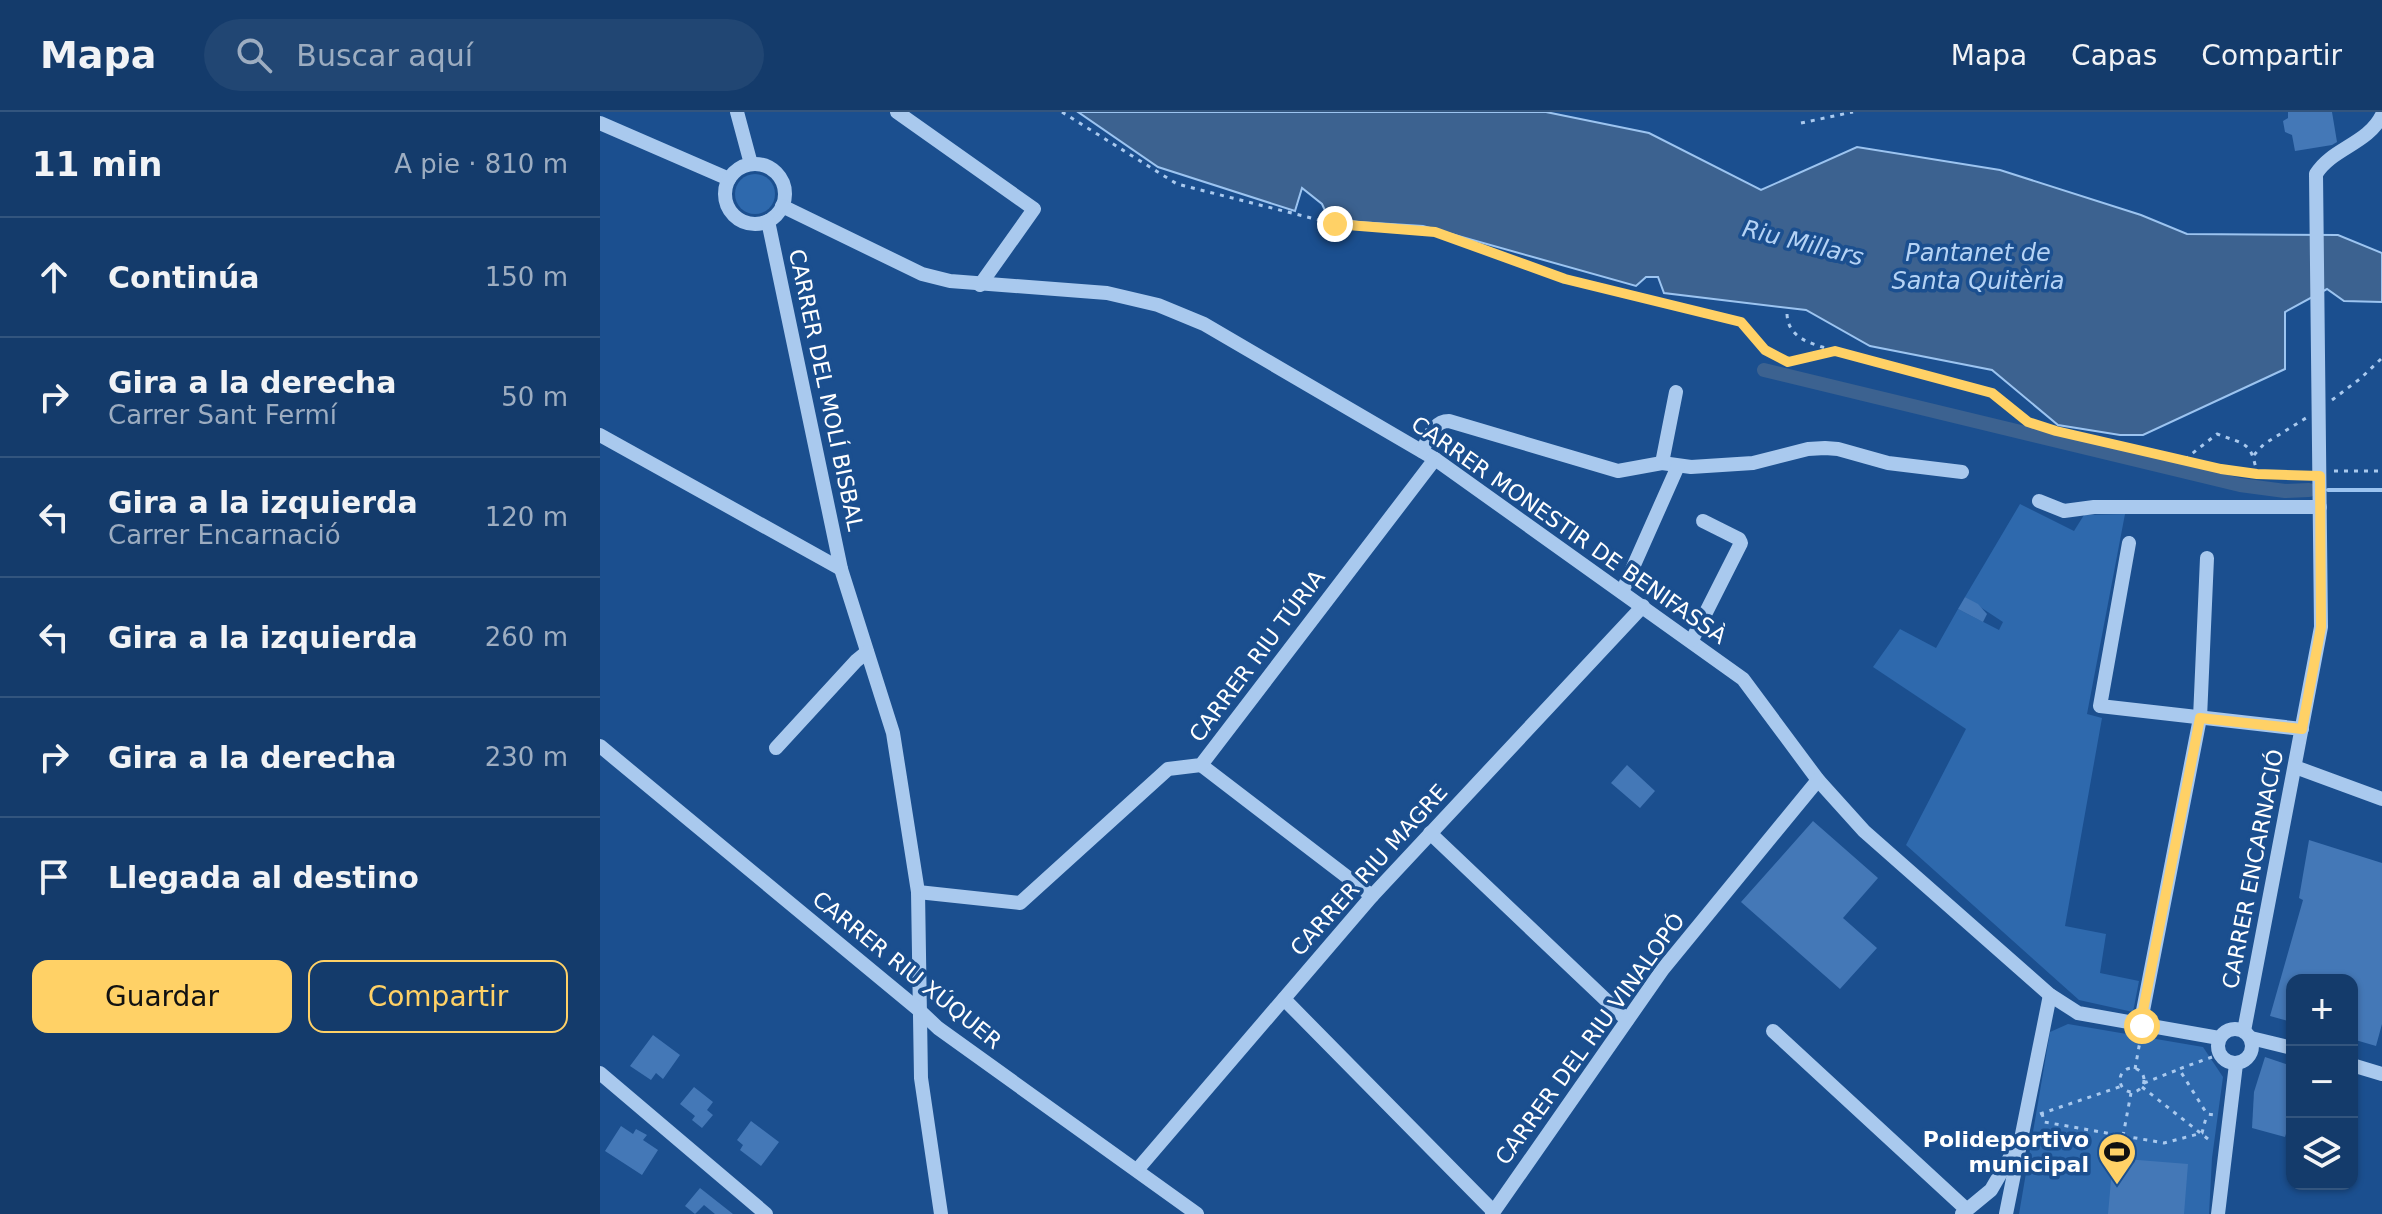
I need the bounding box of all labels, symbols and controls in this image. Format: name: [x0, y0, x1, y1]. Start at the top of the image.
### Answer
search box: [204, 19, 764, 91]
text: Mapa: [40, 33, 156, 77]
icon: search: [232, 33, 276, 77]
text: Buscar aquí: [296, 38, 473, 73]
text: Mapa: [1951, 39, 2027, 72]
text: Capas: [2071, 39, 2157, 72]
text: Compartir: [2201, 39, 2342, 72]
text: 11 min: [32, 144, 162, 184]
text: A pie · 810 m: [394, 149, 568, 179]
route end: [1317, 206, 1353, 242]
water label: Riu Millars: [1739, 214, 1867, 272]
water label: Pantanet de Santa Quitèria: [1891, 239, 2065, 295]
street label: CARRER DEL MOLÍ BISBAL: [784, 247, 868, 534]
icon: ahead: [32, 255, 76, 299]
text: Continúa: [108, 260, 260, 295]
text: 150 m: [485, 262, 568, 292]
text: Gira a la derecha: [108, 365, 396, 400]
icon: right: [32, 375, 76, 419]
text: 50 m: [501, 382, 568, 412]
text: Carrer Sant Fermí: [108, 400, 337, 430]
street label: CARRER MONESTIR DE BENIFASSÀ: [1407, 411, 1731, 649]
text: Gira a la izquierda: [108, 485, 418, 520]
icon: left: [32, 495, 76, 539]
text: 120 m: [485, 502, 568, 532]
text: Carrer Encarnació: [108, 520, 341, 550]
street label: CARRER RIU TÚRIA: [1184, 565, 1330, 747]
icon: left: [32, 615, 76, 659]
text: Gira a la izquierda: [108, 620, 418, 655]
text: 260 m: [485, 622, 568, 652]
icon: right: [32, 735, 76, 779]
text: Gira a la derecha: [108, 740, 396, 775]
text: 230 m: [485, 742, 568, 772]
street label: CARRER ENCARNACIÓ: [2217, 747, 2289, 991]
street label: CARRER RIU MAGRE: [1285, 779, 1453, 961]
icon: arrive: [32, 855, 76, 899]
text: Llegada al destino: [108, 860, 419, 895]
street label: CARRER RIU XÚQUER: [808, 886, 1006, 1054]
street label: CARRER DEL RIU VINALOPÓ: [1490, 908, 1690, 1170]
button: Guardar: [32, 960, 292, 1033]
button: Compartir: [308, 960, 568, 1033]
map controls: [2286, 974, 2358, 1190]
button: +: [2286, 974, 2358, 1046]
route start: [2124, 1008, 2160, 1044]
button: −: [2286, 1046, 2358, 1118]
button: layers: [2286, 1118, 2358, 1190]
place label: Polideportivo municipal: [1923, 1127, 2089, 1177]
sports icon: Polideportivo municipal: [2096, 1131, 2138, 1186]

